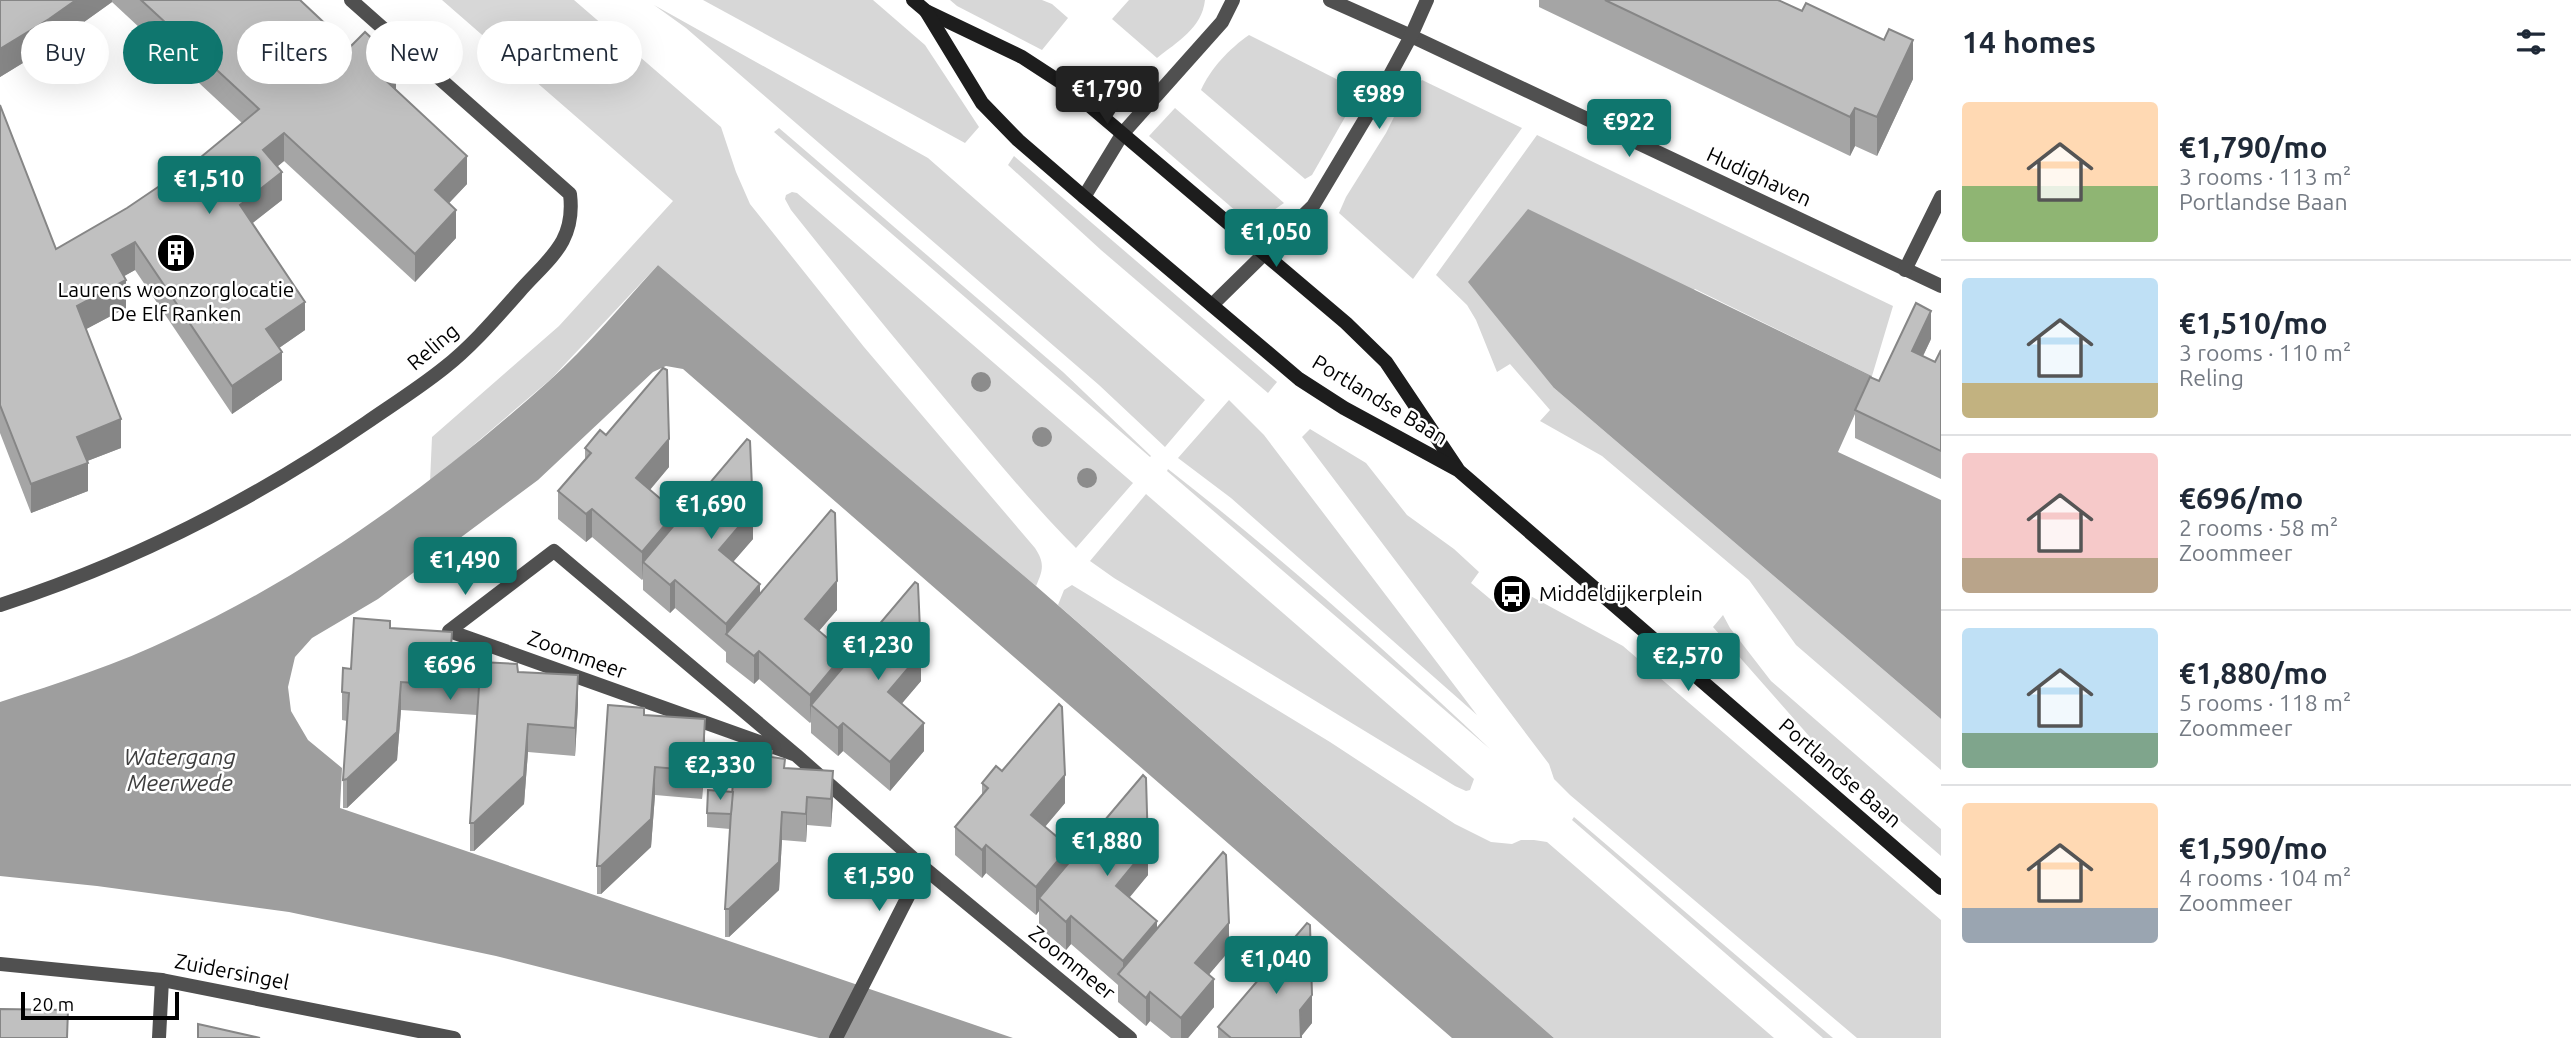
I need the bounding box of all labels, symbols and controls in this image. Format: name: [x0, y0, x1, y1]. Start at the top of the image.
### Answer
chip: Buy: [21, 21, 109, 84]
chip: Rent: [123, 21, 223, 84]
chip: Filters: [237, 21, 352, 84]
chip: New: [366, 21, 463, 84]
chip: Apartment: [477, 21, 642, 84]
icon: filters: [2512, 23, 2550, 61]
text: 14 homes: [1962, 25, 2096, 59]
pin: €1,790: [1050, 66, 1164, 126]
pin: €989: [1338, 72, 1420, 131]
text: €1,790: [1072, 76, 1142, 101]
text: €989: [1353, 81, 1405, 106]
pin: €922: [1588, 100, 1670, 159]
text: €922: [1603, 109, 1655, 134]
icon: home: [2018, 130, 2102, 214]
text: €1,790/mo: [2179, 130, 2328, 164]
street label: Hudighaven: [1703, 141, 1816, 211]
pin: €1,510: [152, 156, 266, 216]
text: 3 rooms · 113 m²: [2179, 164, 2351, 189]
text: €1,510: [174, 166, 244, 191]
text: Portlandse Baan: [2179, 189, 2348, 214]
pin: €1,050: [1219, 210, 1333, 269]
text: €1,050: [1241, 219, 1311, 244]
building icon: Laurens woonzorglocatie De Elf Ranken: [155, 232, 197, 274]
place label: Laurens woonzorglocatie De Elf Ranken: [58, 277, 294, 325]
icon: home: [2018, 306, 2102, 390]
text: €1,510/mo: [2179, 306, 2328, 340]
street label: Reling: [402, 318, 463, 374]
text: 3 rooms · 110 m²: [2179, 340, 2351, 365]
street label: Portlandse Baan: [1308, 349, 1453, 449]
text: Reling: [2179, 365, 2244, 390]
icon: home: [2018, 481, 2102, 565]
text: €696/mo: [2179, 481, 2303, 515]
pin: €1,690: [654, 482, 768, 541]
text: €1,690: [676, 491, 746, 516]
text: 2 rooms · 58 m²: [2179, 515, 2338, 540]
pin: €1,490: [408, 538, 522, 597]
text: Zoommeer: [2179, 540, 2293, 565]
text: €1,490: [430, 547, 500, 572]
bus stop icon: Middeldijkerplein: [1491, 573, 1533, 615]
place label: Middeldijkerplein: [1539, 581, 1703, 605]
pin: €1,230: [821, 622, 935, 682]
street label: Zoommeer: [525, 625, 630, 683]
text: €1,230: [843, 632, 913, 657]
pin: €2,570: [1631, 634, 1745, 693]
pin: €696: [409, 642, 491, 702]
text: €2,570: [1653, 643, 1723, 668]
text: €696: [424, 652, 476, 677]
icon: home: [2018, 656, 2102, 740]
text: €1,880/mo: [2179, 656, 2328, 690]
text: 5 rooms · 118 m²: [2179, 690, 2351, 715]
street label: Portlandse Baan: [1775, 713, 1907, 832]
text: Zoommeer: [2179, 715, 2293, 740]
pin: €2,330: [663, 742, 777, 802]
water label: Watergang Meerwede: [124, 744, 236, 795]
text: €2,330: [685, 752, 755, 777]
pin: €1,880: [1050, 818, 1164, 878]
text: €1,880: [1072, 828, 1142, 853]
icon: home: [2018, 831, 2102, 915]
text: €1,590/mo: [2179, 831, 2328, 865]
pin: €1,590: [822, 853, 936, 913]
text: €1,590: [844, 863, 914, 888]
text: 4 rooms · 104 m²: [2179, 865, 2351, 890]
text: Zoommeer: [2179, 890, 2293, 915]
street label: Zoommeer: [1025, 920, 1120, 1004]
pin: €1,040: [1219, 936, 1333, 996]
text: €1,040: [1241, 946, 1311, 971]
street label: Zuidersingel: [173, 948, 291, 994]
scale bar: [21, 989, 178, 1021]
text: 20 m: [32, 993, 74, 1015]

